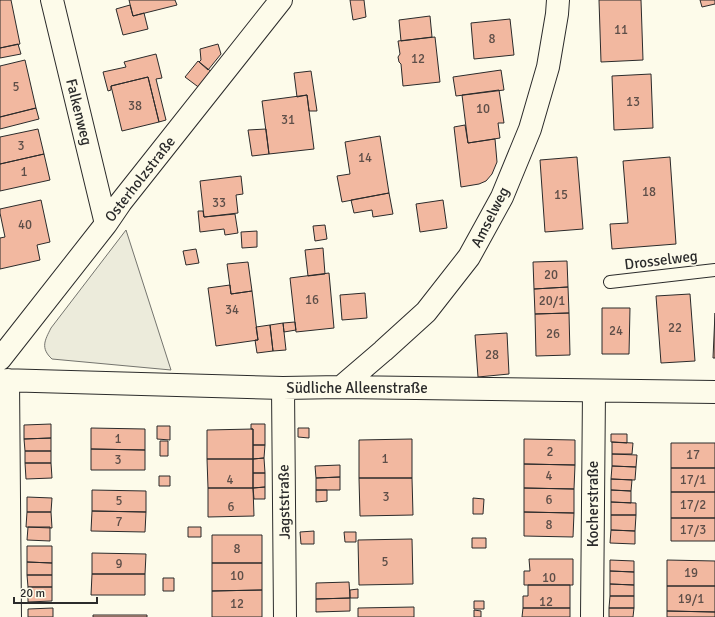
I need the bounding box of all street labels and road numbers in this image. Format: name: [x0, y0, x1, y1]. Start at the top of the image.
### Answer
street label: Falkenweg: [62, 77, 96, 147]
street label: Osterholzstraße: [101, 133, 179, 225]
street label: Amselweg: [467, 184, 513, 250]
street label: Drosselweg: [623, 247, 699, 273]
street label: Südliche Alleenstraße: [286, 379, 428, 397]
street label: Kocherstraße: [584, 461, 602, 547]
street label: Jagststraße: [274, 464, 294, 540]

